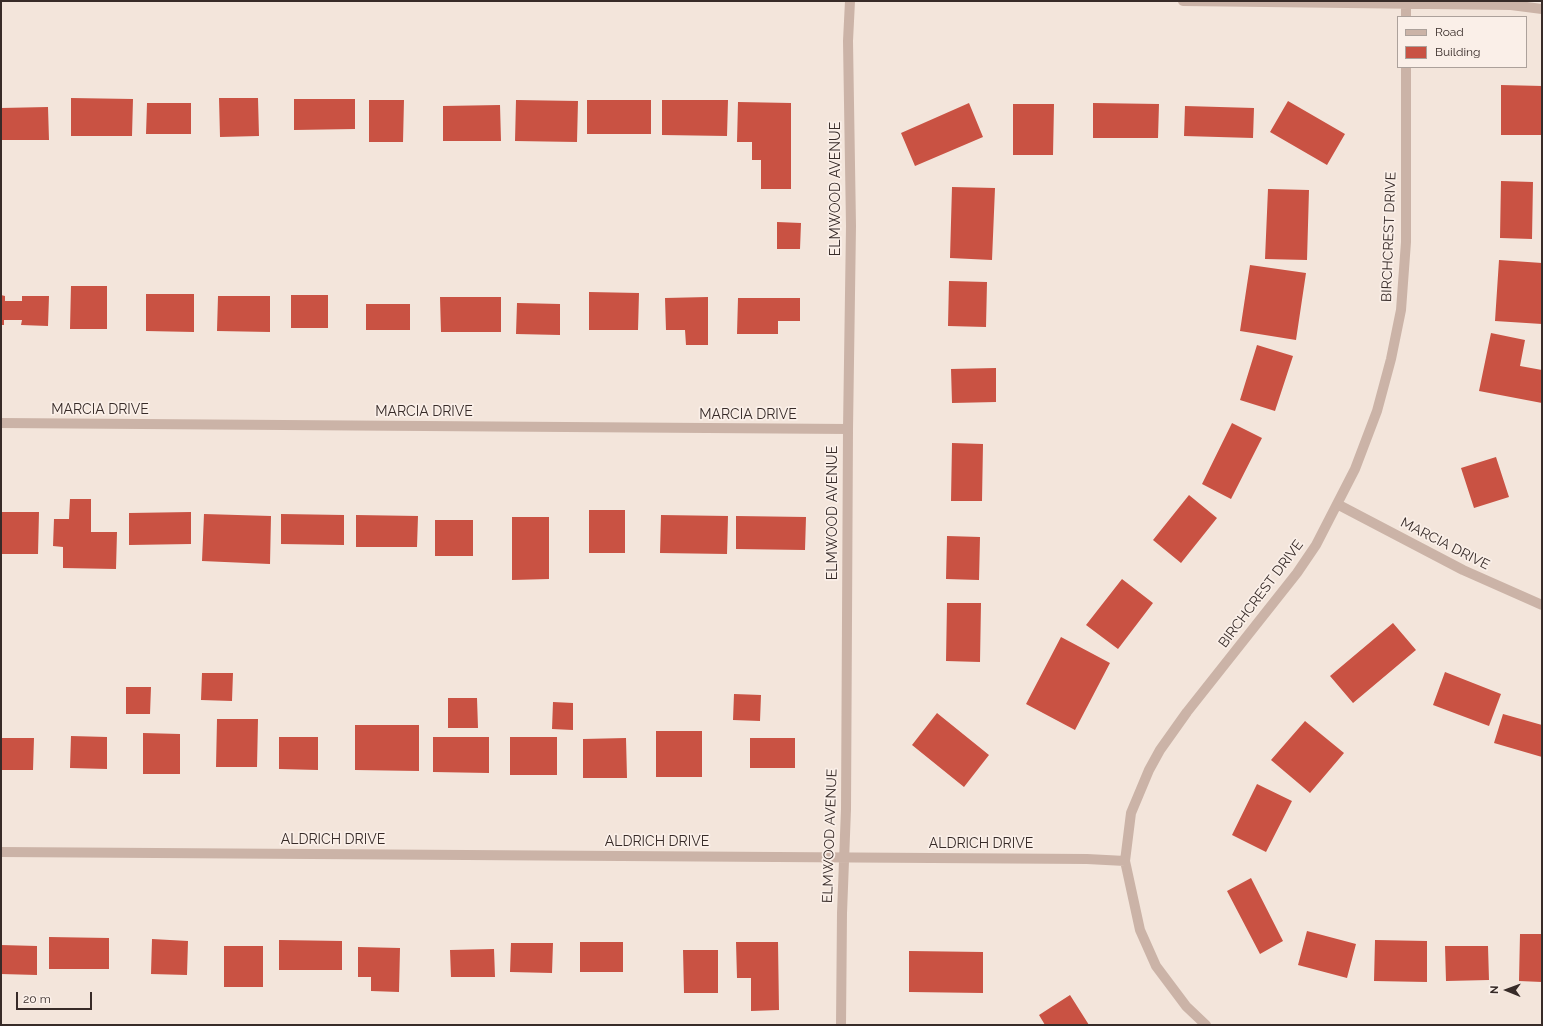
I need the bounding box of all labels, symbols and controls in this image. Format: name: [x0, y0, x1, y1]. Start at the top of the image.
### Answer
legend: [1397, 16, 1527, 68]
text: Road: [1435, 25, 1464, 39]
text: Building: [1435, 45, 1481, 59]
street label: ELMWOOD AVENUE: [828, 122, 844, 256]
street label: BIRCHCREST DRIVE: [1378, 172, 1400, 302]
street label: MARCIA DRIVE: [51, 402, 149, 418]
street label: MARCIA DRIVE: [375, 404, 473, 420]
street label: MARCIA DRIVE: [699, 407, 797, 423]
street label: ELMWOOD AVENUE: [825, 446, 841, 580]
street label: MARCIA DRIVE: [1398, 514, 1492, 574]
street label: BIRCHCREST DRIVE: [1215, 537, 1307, 651]
street label: ELMWOOD AVENUE: [819, 769, 841, 903]
street label: ALDRICH DRIVE: [281, 832, 385, 848]
street label: ALDRICH DRIVE: [605, 834, 709, 850]
street label: ALDRICH DRIVE: [929, 836, 1033, 852]
north arrow: [1487, 970, 1527, 1010]
scale bar: [18, 984, 94, 1010]
text: N: [1488, 985, 1501, 994]
text: 20 m: [23, 992, 51, 1006]

